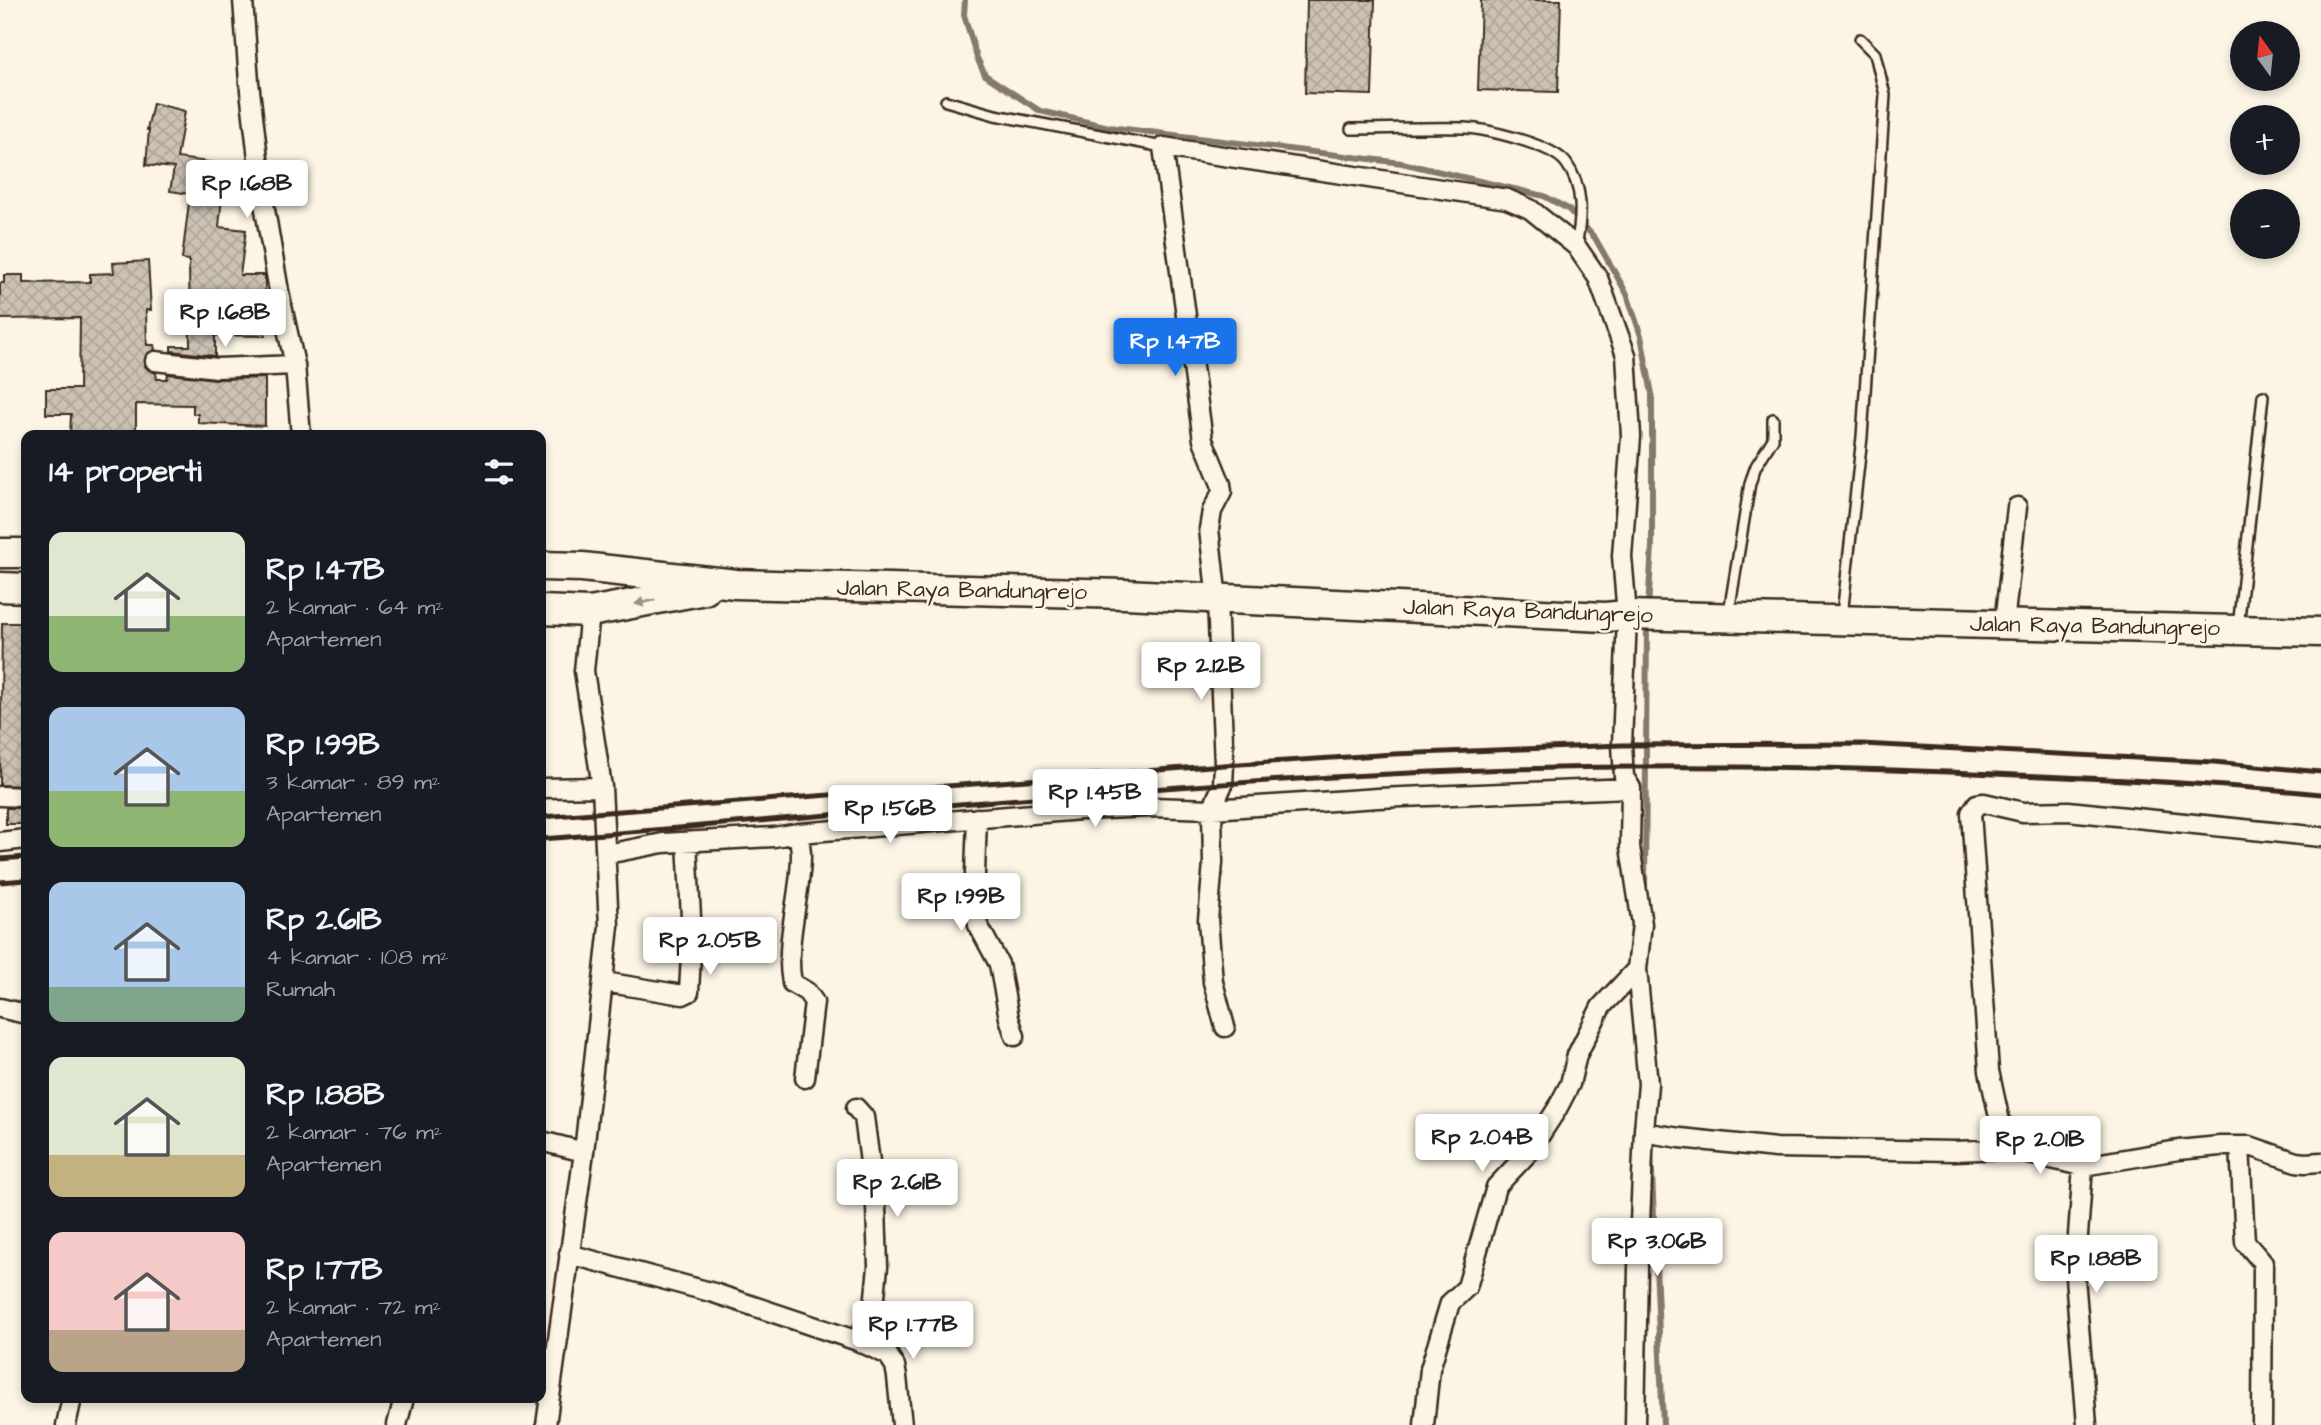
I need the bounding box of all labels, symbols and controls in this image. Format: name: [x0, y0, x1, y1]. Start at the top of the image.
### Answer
north arrow: [2230, 21, 2300, 91]
map controls: [2230, 21, 2300, 259]
button: +: [2230, 105, 2300, 175]
pin: Rp 1.68B: [175, 160, 319, 220]
text: Rp 1.68B: [202, 167, 292, 199]
button: −: [2230, 189, 2300, 259]
pin: Rp 1.68B: [153, 290, 297, 349]
text: Rp 1.68B: [180, 296, 270, 328]
pin: Rp 1.47B: [1103, 318, 1247, 378]
text: Rp 1.47B: [1130, 325, 1220, 357]
text: 14 properti: [49, 451, 202, 493]
icon: filters: [480, 453, 518, 491]
text: Rp 1.47B: [266, 549, 384, 591]
icon: home: [105, 560, 189, 644]
street label: Jalan Raya Bandungrejo: [837, 572, 1087, 609]
text: 2 kamar · 64 m²: [266, 591, 444, 623]
street label: Jalan Raya Bandungrejo: [1402, 591, 1654, 632]
one-way arrow: [633, 596, 655, 607]
street label: Jalan Raya Bandungrejo: [1970, 608, 2220, 645]
text: Apartemen: [266, 623, 382, 655]
pin: Rp 2.12B: [1129, 642, 1273, 702]
text: Rp 2.12B: [1157, 649, 1245, 681]
text: Rp 1.99B: [266, 724, 380, 766]
icon: home: [105, 735, 189, 819]
text: 3 kamar · 89 m²: [266, 766, 440, 798]
pin: Rp 1.45B: [1023, 770, 1167, 829]
text: Rp 1.45B: [1049, 776, 1141, 808]
pin: Rp 1.56B: [818, 786, 962, 845]
text: Rp 1.56B: [844, 792, 936, 824]
text: Apartemen: [266, 798, 382, 830]
pin: Rp 1.99B: [889, 874, 1033, 933]
text: Rp 1.99B: [917, 880, 1005, 912]
text: Rp 2.61B: [266, 899, 381, 941]
icon: home: [105, 910, 189, 994]
pin: Rp 2.05B: [638, 918, 782, 977]
text: Rp 2.05B: [659, 924, 761, 956]
text: 4 kamar · 108 m²: [266, 941, 449, 973]
text: Rumah: [266, 973, 335, 1005]
text: Rp 1.88B: [266, 1074, 384, 1116]
icon: home: [105, 1085, 189, 1169]
pin: Rp 2.04B: [1410, 1114, 1554, 1174]
text: 2 kamar · 76 m²: [266, 1116, 442, 1148]
pin: Rp 2.01B: [1968, 1116, 2112, 1176]
text: Rp 2.04B: [1431, 1121, 1533, 1153]
text: Rp 2.01B: [1996, 1123, 2084, 1155]
text: Apartemen: [266, 1148, 382, 1180]
pin: Rp 2.61B: [825, 1160, 969, 1219]
text: Rp 2.61B: [853, 1166, 941, 1198]
pin: Rp 3.06B: [1585, 1218, 1729, 1278]
text: Rp 3.06B: [1608, 1225, 1706, 1257]
pin: Rp 1.88B: [2024, 1236, 2168, 1295]
text: Rp 1.88B: [2051, 1242, 2141, 1274]
text: Rp 1.77B: [266, 1249, 382, 1291]
icon: home: [105, 1260, 189, 1344]
text: 2 kamar · 72 m²: [266, 1291, 441, 1323]
pin: Rp 1.77B: [841, 1302, 985, 1361]
text: Rp 1.77B: [868, 1308, 958, 1340]
text: Apartemen: [266, 1323, 382, 1355]

